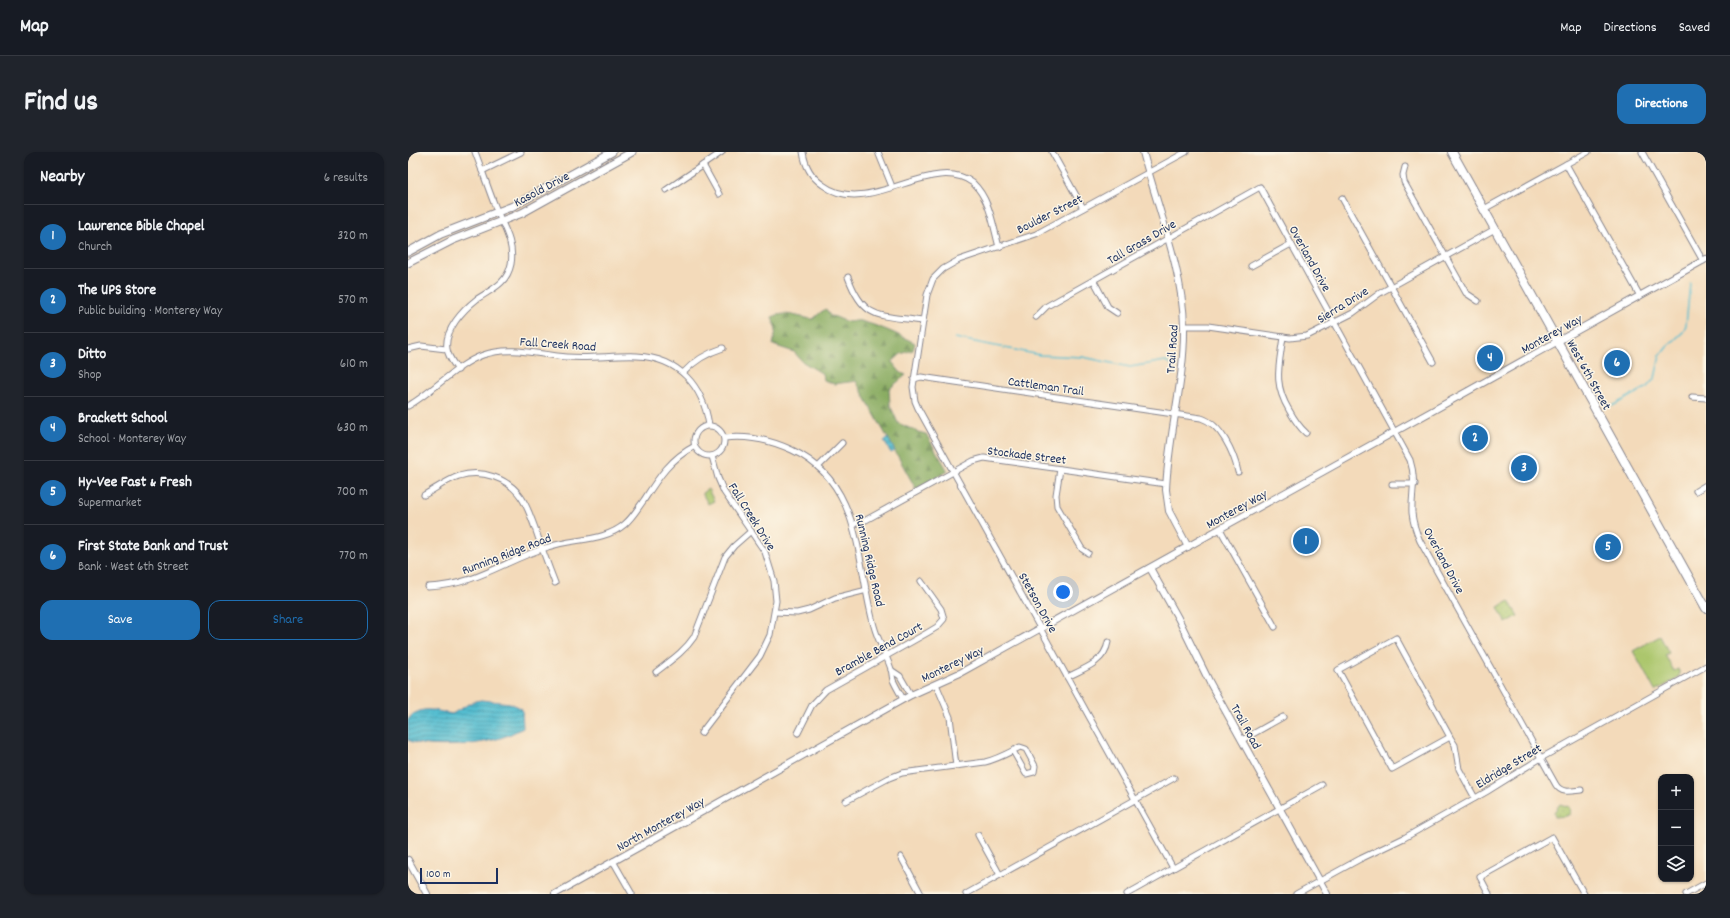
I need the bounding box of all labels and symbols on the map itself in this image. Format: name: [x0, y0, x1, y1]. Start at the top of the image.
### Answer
street label: Kasold Drive: [511, 167, 574, 213]
street label: Boulder Street: [1014, 190, 1087, 240]
street label: Tall Grass Drive: [1104, 216, 1181, 271]
street label: Overland Drive: [1283, 223, 1335, 296]
street label: Sierra Drive: [1314, 283, 1373, 329]
street label: Monterey Way: [1518, 310, 1587, 360]
street label: Trail Road: [1162, 324, 1185, 374]
street label: Fall Creek Road: [519, 333, 597, 358]
street label: West 6th Street: [1564, 336, 1616, 412]
pin: 4: [1477, 343, 1503, 373]
pin: 6: [1604, 348, 1630, 378]
street label: Cattleman Trail: [1006, 373, 1085, 402]
pin: 2: [1462, 423, 1488, 453]
street label: Stockade Street: [986, 442, 1067, 471]
pin: 3: [1511, 453, 1537, 483]
street label: Fall Creek Drive: [722, 480, 780, 555]
street label: Monterey Way: [1203, 485, 1272, 535]
street label: Running Ridge Road: [849, 512, 888, 609]
street label: Overland Drive: [1417, 525, 1468, 598]
pin: 1: [1293, 526, 1319, 556]
street label: Running Ridge Road: [459, 530, 554, 581]
pin: 5: [1595, 532, 1621, 562]
street label: Stetson Drive: [1012, 570, 1061, 637]
your location: [1053, 582, 1073, 602]
street label: Bramble Bend Court: [832, 618, 927, 682]
street label: Monterey Way: [919, 642, 988, 689]
street label: Trail Road: [1225, 701, 1265, 753]
street label: Eldridge Street: [1473, 740, 1546, 794]
street label: North Monterey Way: [614, 793, 709, 857]
scale bar: [420, 866, 498, 885]

